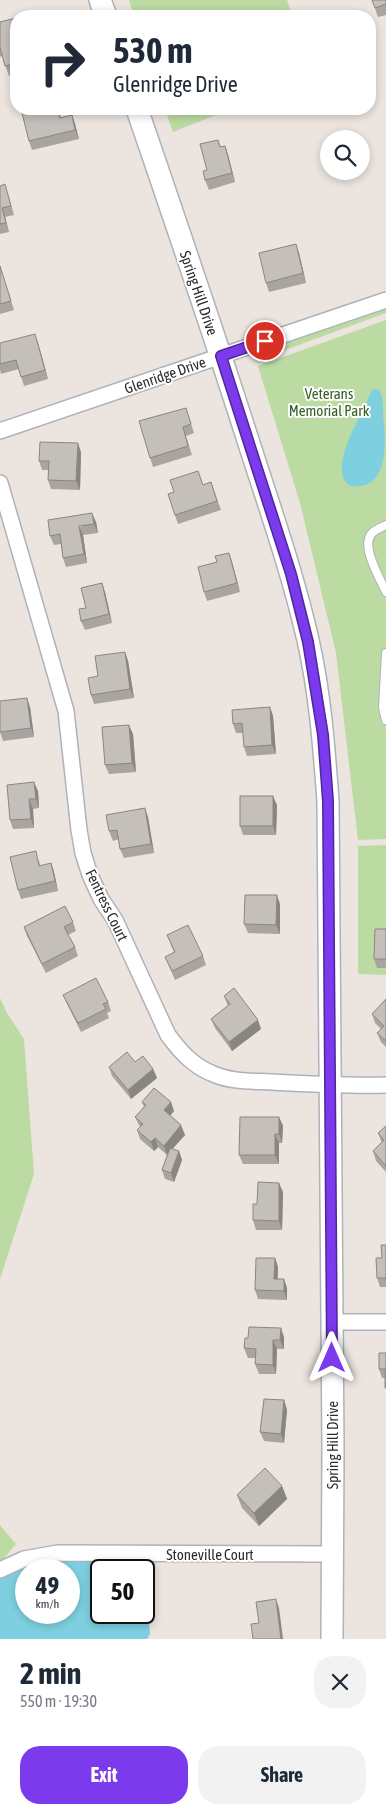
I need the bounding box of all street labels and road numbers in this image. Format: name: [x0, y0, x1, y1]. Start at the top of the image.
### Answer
street label: Spring Hill Drive: [177, 248, 221, 338]
street label: Glenridge Drive: [122, 353, 208, 397]
street label: Fentress Court: [82, 866, 132, 944]
street label: Spring Hill Drive: [324, 1401, 341, 1489]
street label: Stoneville Court: [166, 1546, 254, 1563]

